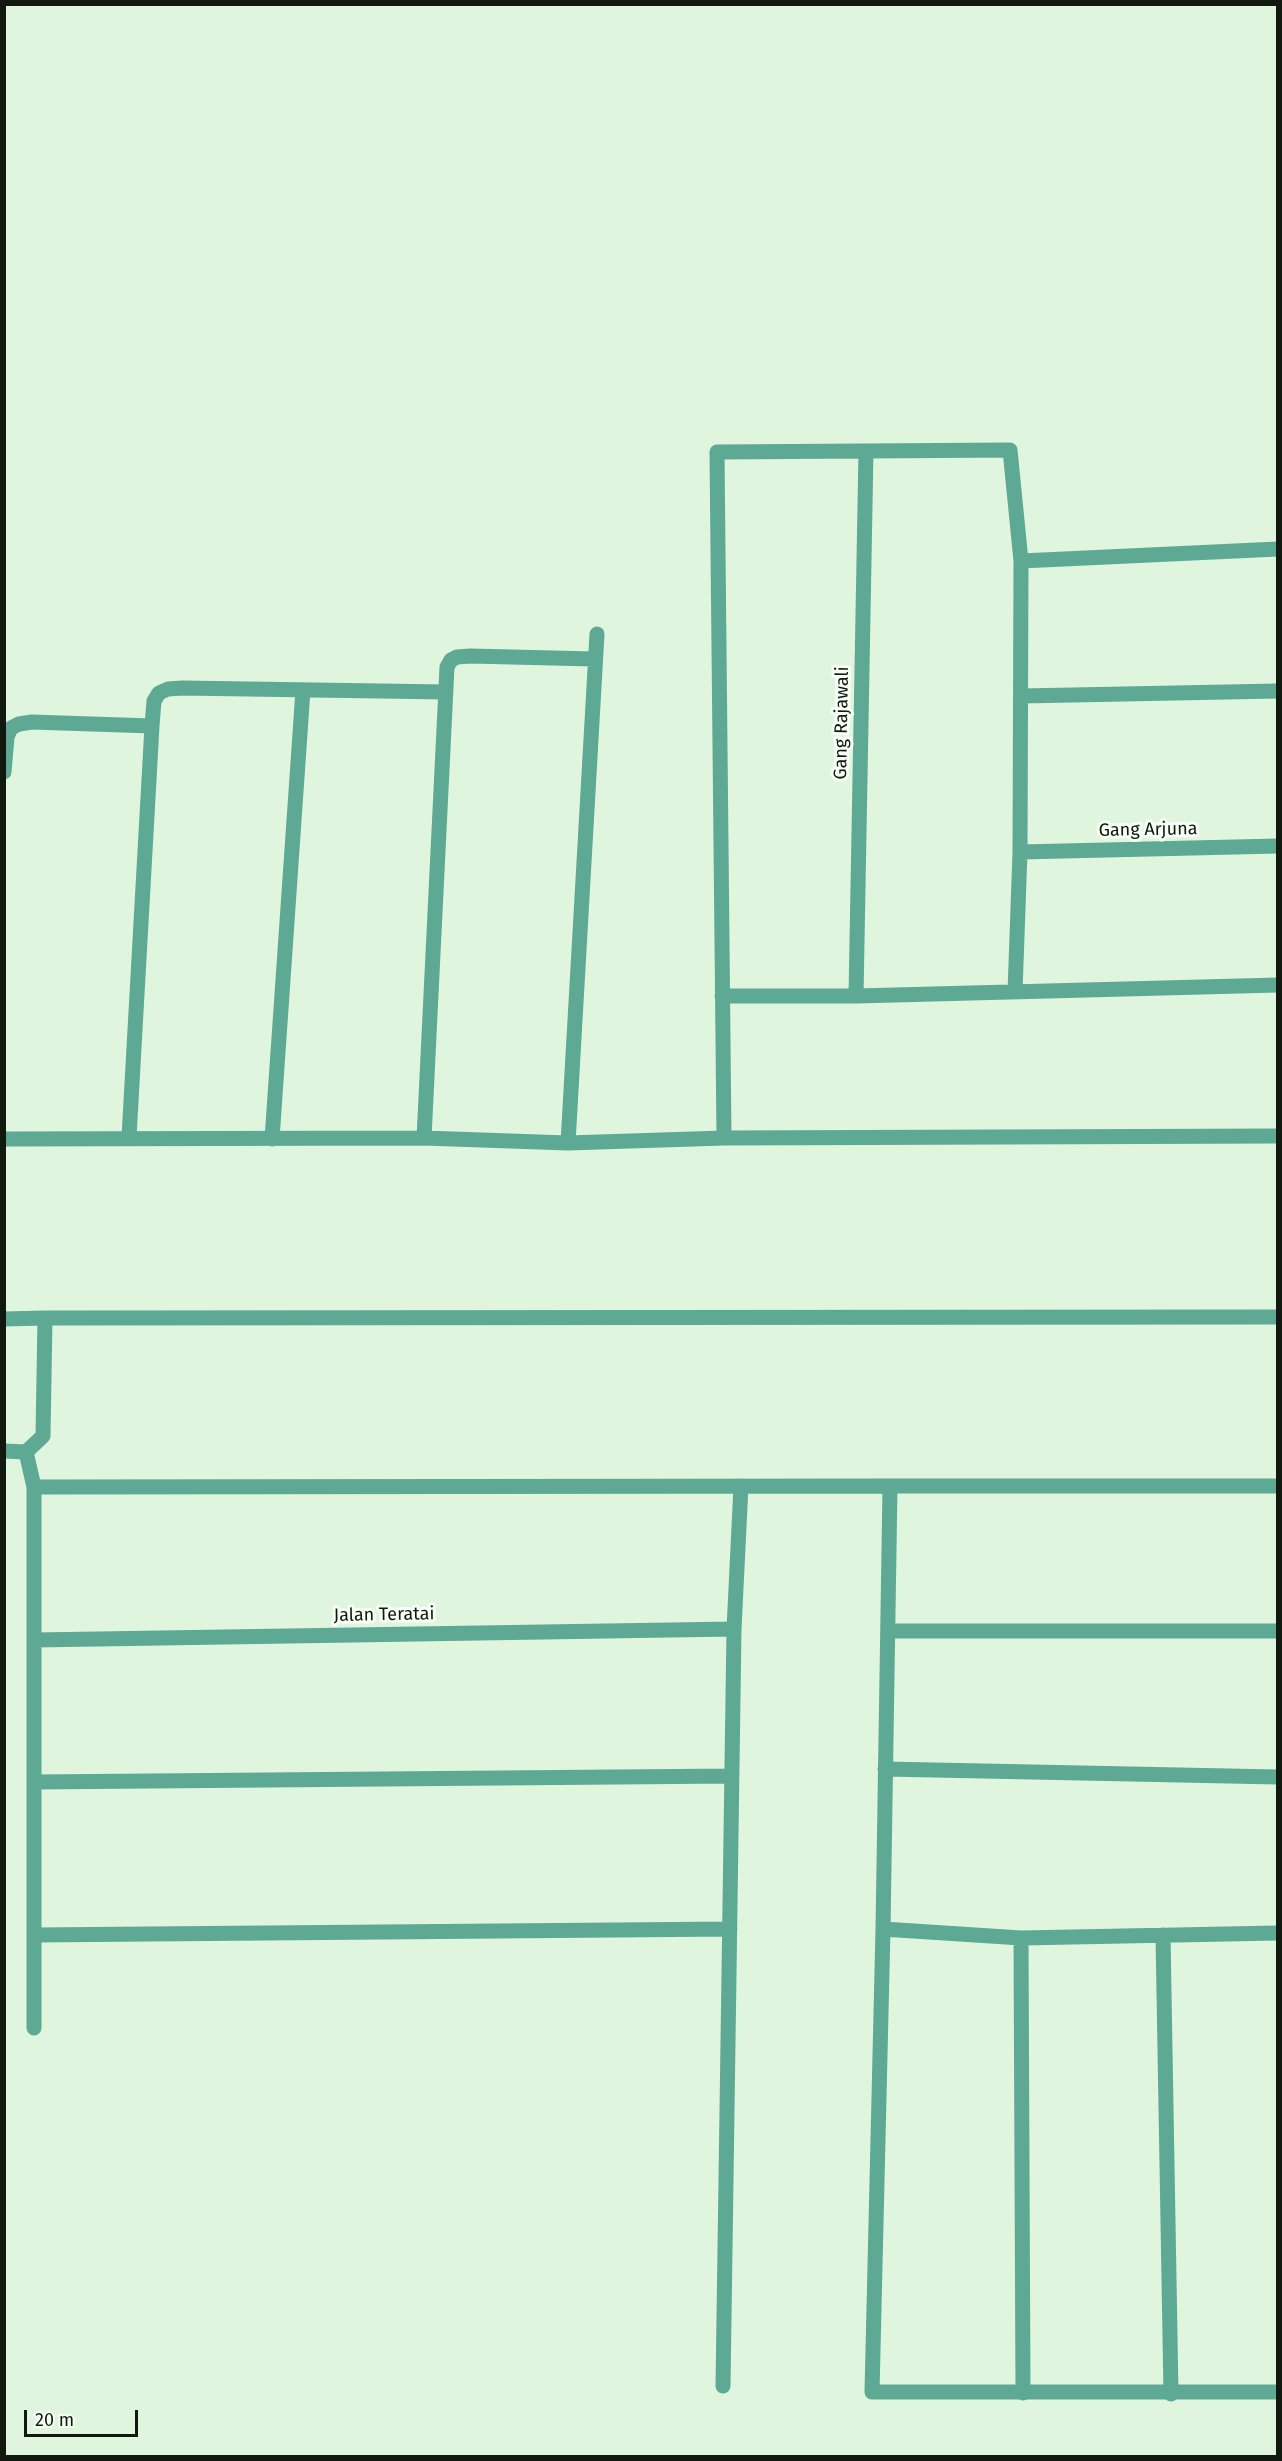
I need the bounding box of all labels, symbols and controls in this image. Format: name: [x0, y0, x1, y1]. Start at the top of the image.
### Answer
street label: Gang Rajawali: [830, 666, 854, 780]
street label: Gang Arjuna: [1098, 818, 1198, 842]
street label: Jalan Teratai: [333, 1603, 435, 1627]
scale bar: [27, 2398, 141, 2436]
text: 20 m: [35, 2409, 74, 2431]

